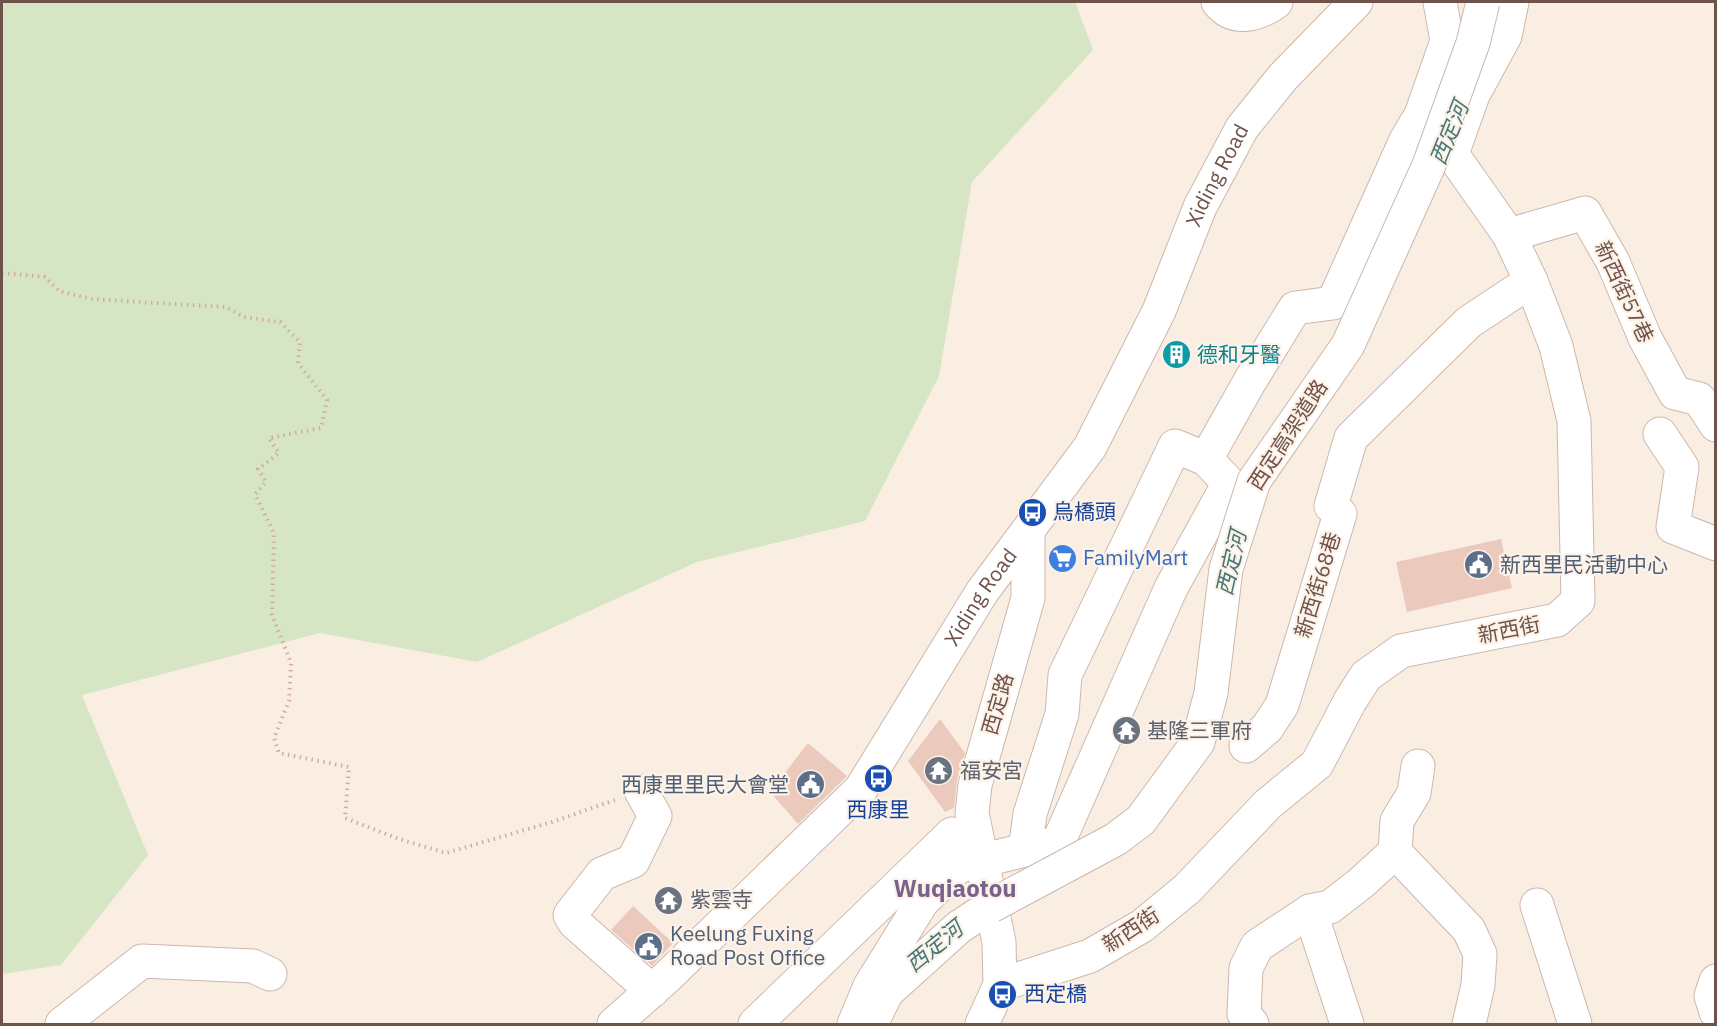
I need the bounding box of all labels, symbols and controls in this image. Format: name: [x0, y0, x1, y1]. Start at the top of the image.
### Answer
water label: 西定河: [1423, 93, 1476, 169]
street label: Xiding Road: [1179, 119, 1255, 231]
street label: 新西街57巷: [1589, 236, 1661, 347]
building icon: 德和牙醫: [1160, 339, 1192, 371]
place label: 德和牙醫: [1197, 340, 1281, 368]
street label: 西定高架道路: [1241, 374, 1333, 495]
bus stop icon: 烏橋頭: [1016, 496, 1048, 528]
place label: 烏橋頭: [1053, 497, 1116, 525]
water label: 西定河: [1209, 524, 1253, 598]
street label: 新西街68巷: [1288, 528, 1346, 641]
street label: Xiding Road: [937, 542, 1023, 651]
supermarket icon: FamilyMart: [1046, 542, 1078, 574]
place label: FamilyMart: [1083, 543, 1188, 571]
public building icon: 新西里民活動中心: [1463, 549, 1495, 581]
place label: 新西里民活動中心: [1500, 550, 1668, 578]
street label: 新西街: [1475, 609, 1542, 649]
street label: 西定路: [975, 670, 1019, 738]
temple icon: 基隆三軍府: [1110, 715, 1142, 747]
place label: 基隆三軍府: [1147, 716, 1252, 744]
temple icon: 福安宮: [923, 755, 955, 787]
place label: 福安宮: [960, 756, 1023, 784]
bus stop icon: 西康里: [862, 763, 894, 795]
public building icon: 西康里里民大會堂: [794, 769, 826, 801]
place label: 西康里里民大會堂: [621, 770, 789, 798]
place label: 西康里: [847, 795, 910, 823]
district label: Wuqiaotou: [894, 872, 1016, 904]
temple icon: 紫雲寺: [653, 884, 685, 916]
place label: 紫雲寺: [690, 885, 753, 913]
street label: 新西街: [1096, 900, 1164, 958]
water label: 西定河: [899, 911, 972, 978]
place label: Keelung Fuxing Road Post Office: [670, 919, 825, 971]
public building icon: Keelung Fuxing Road Post Office: [633, 930, 665, 962]
bus stop icon: 西定橋: [987, 978, 1019, 1010]
place label: 西定橋: [1024, 979, 1087, 1007]

